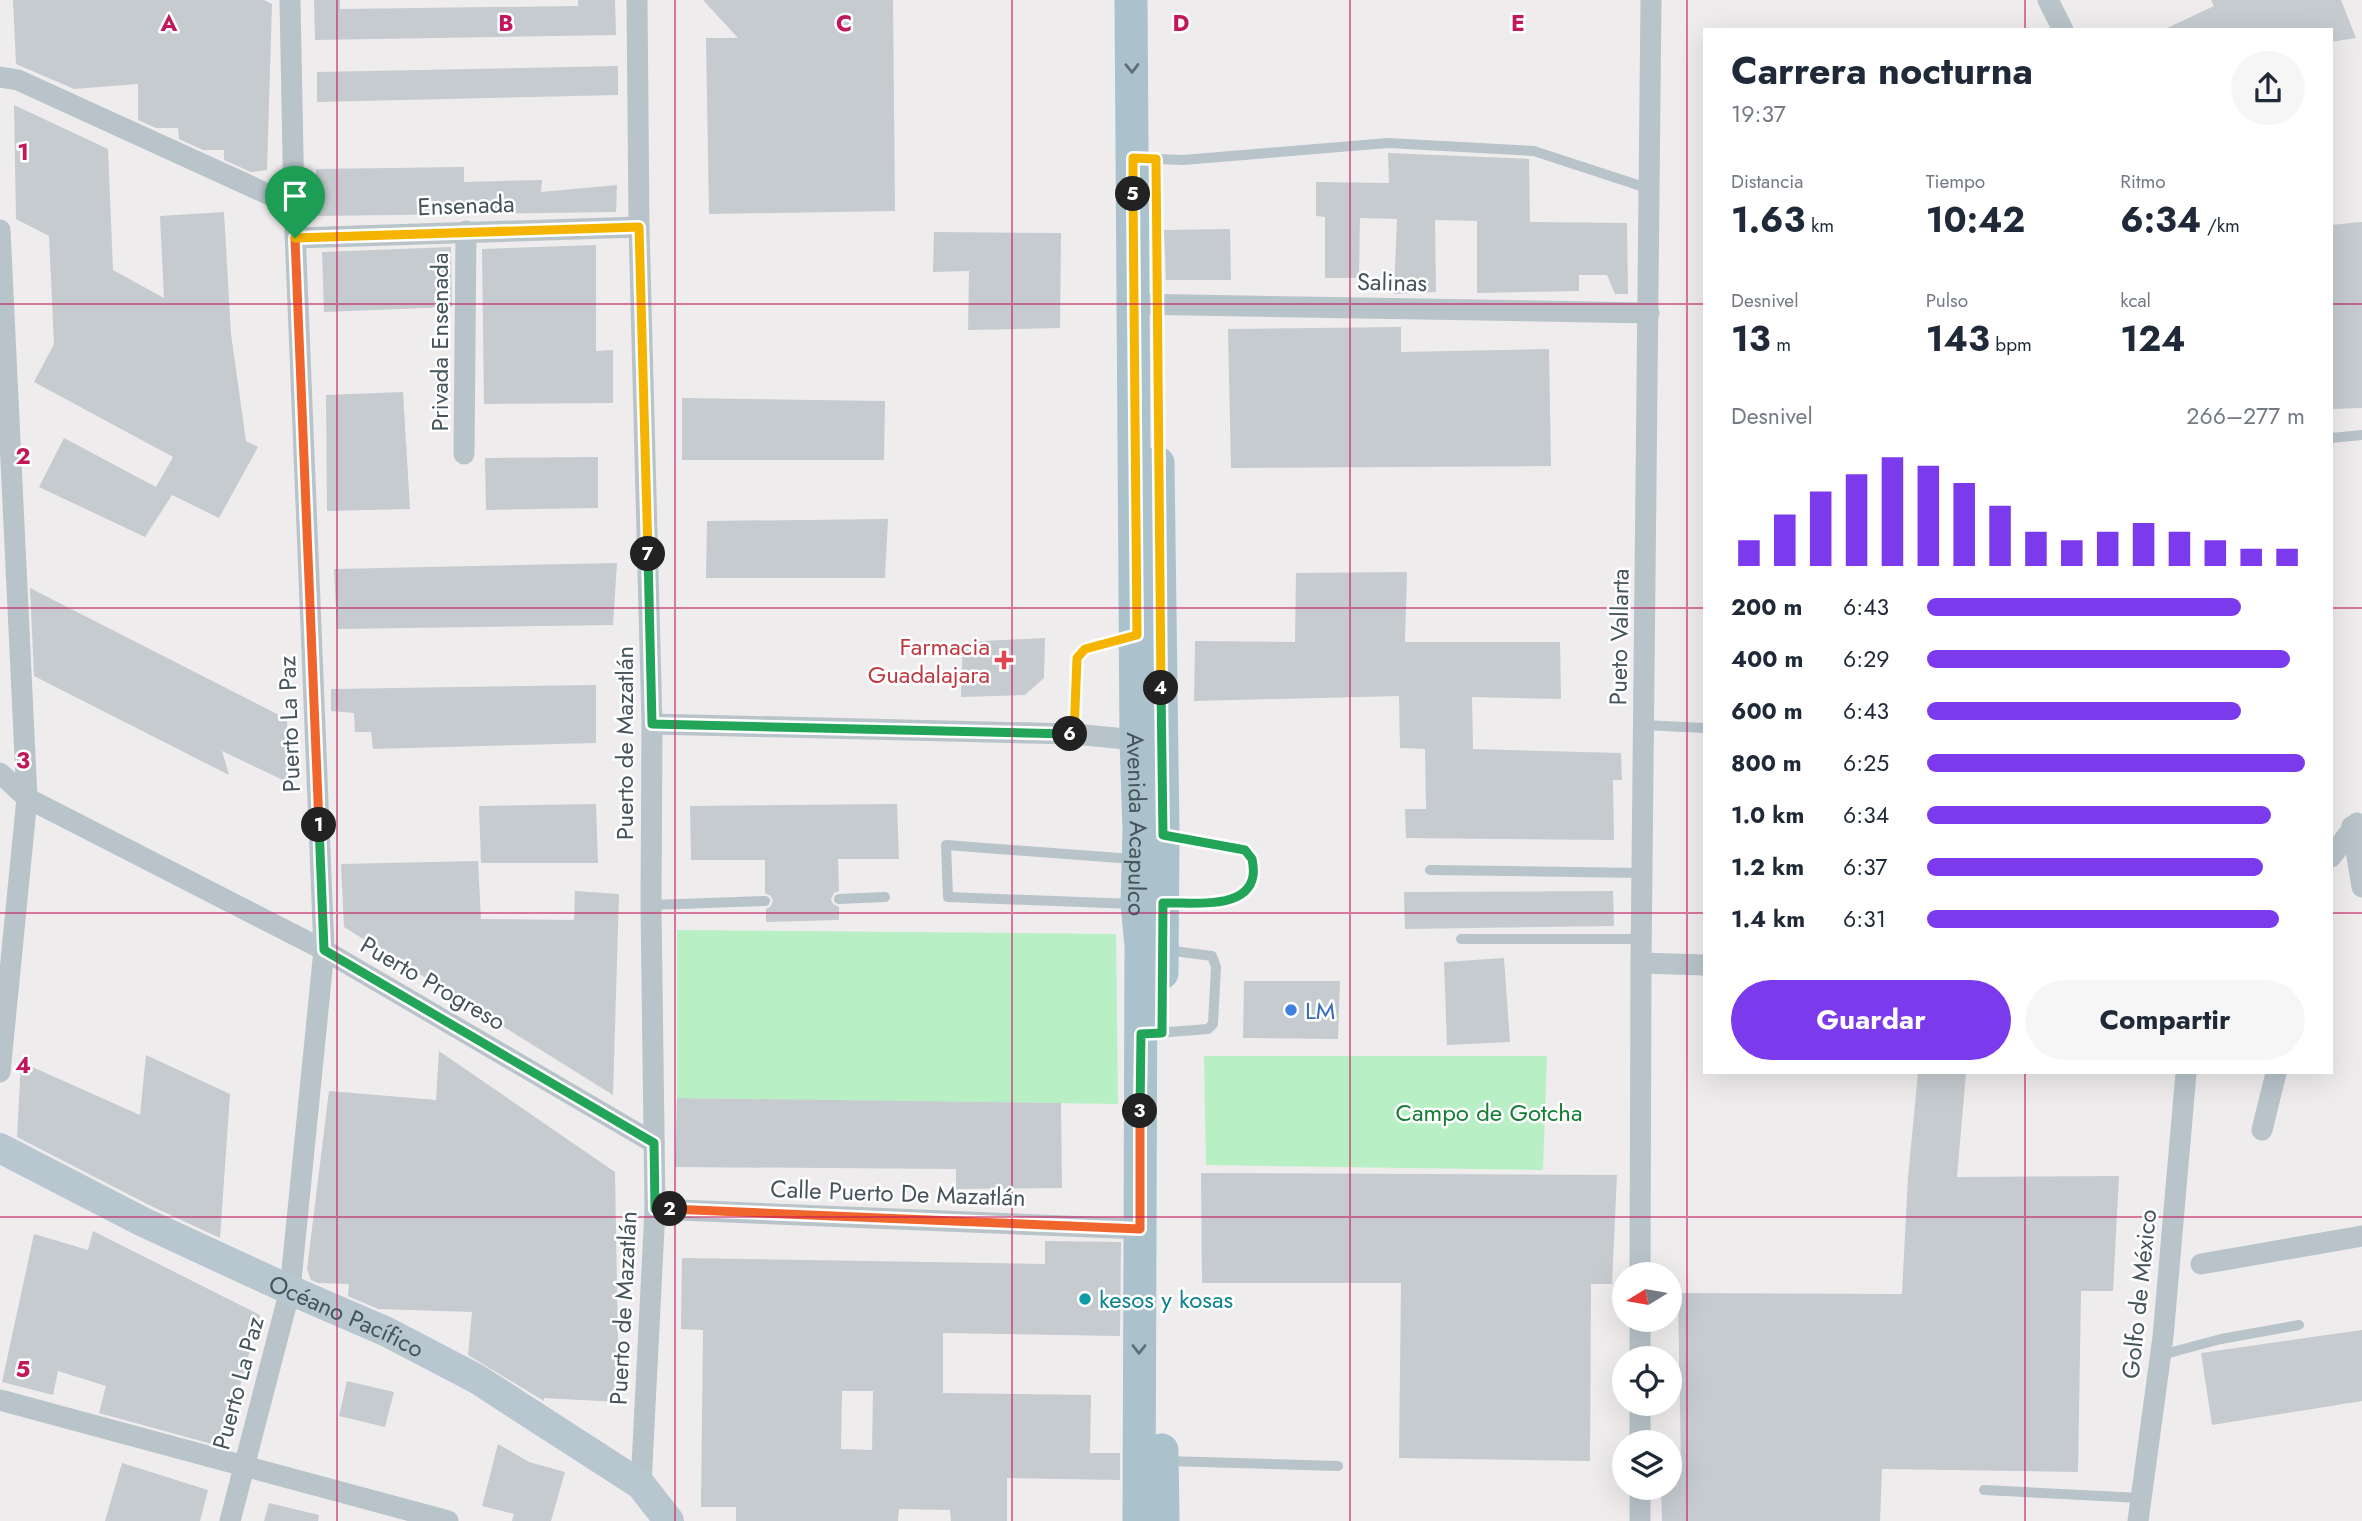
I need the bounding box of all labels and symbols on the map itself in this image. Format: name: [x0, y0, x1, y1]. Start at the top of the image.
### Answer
text: A: [160, 6, 178, 40]
text: B: [498, 6, 514, 40]
text: C: [836, 6, 852, 40]
text: D: [1173, 6, 1190, 40]
text: E: [1511, 6, 1525, 40]
one-way arrow: [1124, 63, 1140, 74]
text: 1: [17, 135, 29, 169]
pin: [265, 166, 325, 238]
pin: 5: [1116, 176, 1150, 212]
street label: Ensenada: [417, 186, 515, 224]
street label: Privada Ensenada: [422, 253, 457, 431]
street label: Salinas: [1357, 264, 1427, 300]
text: 2: [15, 439, 31, 473]
pin: 7: [630, 536, 666, 572]
street label: Pueto Vallarta: [1600, 568, 1638, 706]
place label: Farmacia Guadalajara: [868, 629, 990, 692]
street label: Puerto de Mazatlán: [607, 646, 642, 840]
marker: Farmacia Guadalajara: [996, 652, 1012, 668]
street label: Puerto La Paz: [269, 655, 309, 793]
pin: 4: [1144, 670, 1178, 706]
pin: 6: [1052, 716, 1088, 752]
street label: Avenida Acapulco: [1118, 732, 1157, 917]
text: 3: [16, 743, 30, 777]
pin: 1: [302, 808, 336, 842]
street label: Puerto Progreso: [354, 927, 512, 1039]
place label: LM: [1305, 993, 1335, 1028]
marker: LM: [1283, 1002, 1299, 1018]
text: 4: [15, 1048, 31, 1082]
pin: 3: [1122, 1094, 1158, 1128]
park label: Campo de Gotcha: [1395, 1095, 1583, 1130]
street label: Calle Puerto De Mazatlán: [770, 1171, 1026, 1215]
pin: 2: [652, 1192, 688, 1226]
street label: Golfo de México: [2113, 1207, 2165, 1381]
street label: Puerto de Mazatlán: [600, 1210, 646, 1406]
north arrow: [1612, 1262, 1682, 1332]
street label: Océano Pacífico: [263, 1265, 430, 1366]
place label: kesos y kosas: [1099, 1282, 1233, 1317]
marker: kesos y kosas: [1077, 1291, 1093, 1307]
street label: Puerto La Paz: [203, 1313, 273, 1453]
one-way arrow: [1132, 1344, 1147, 1355]
text: 5: [16, 1352, 30, 1386]

